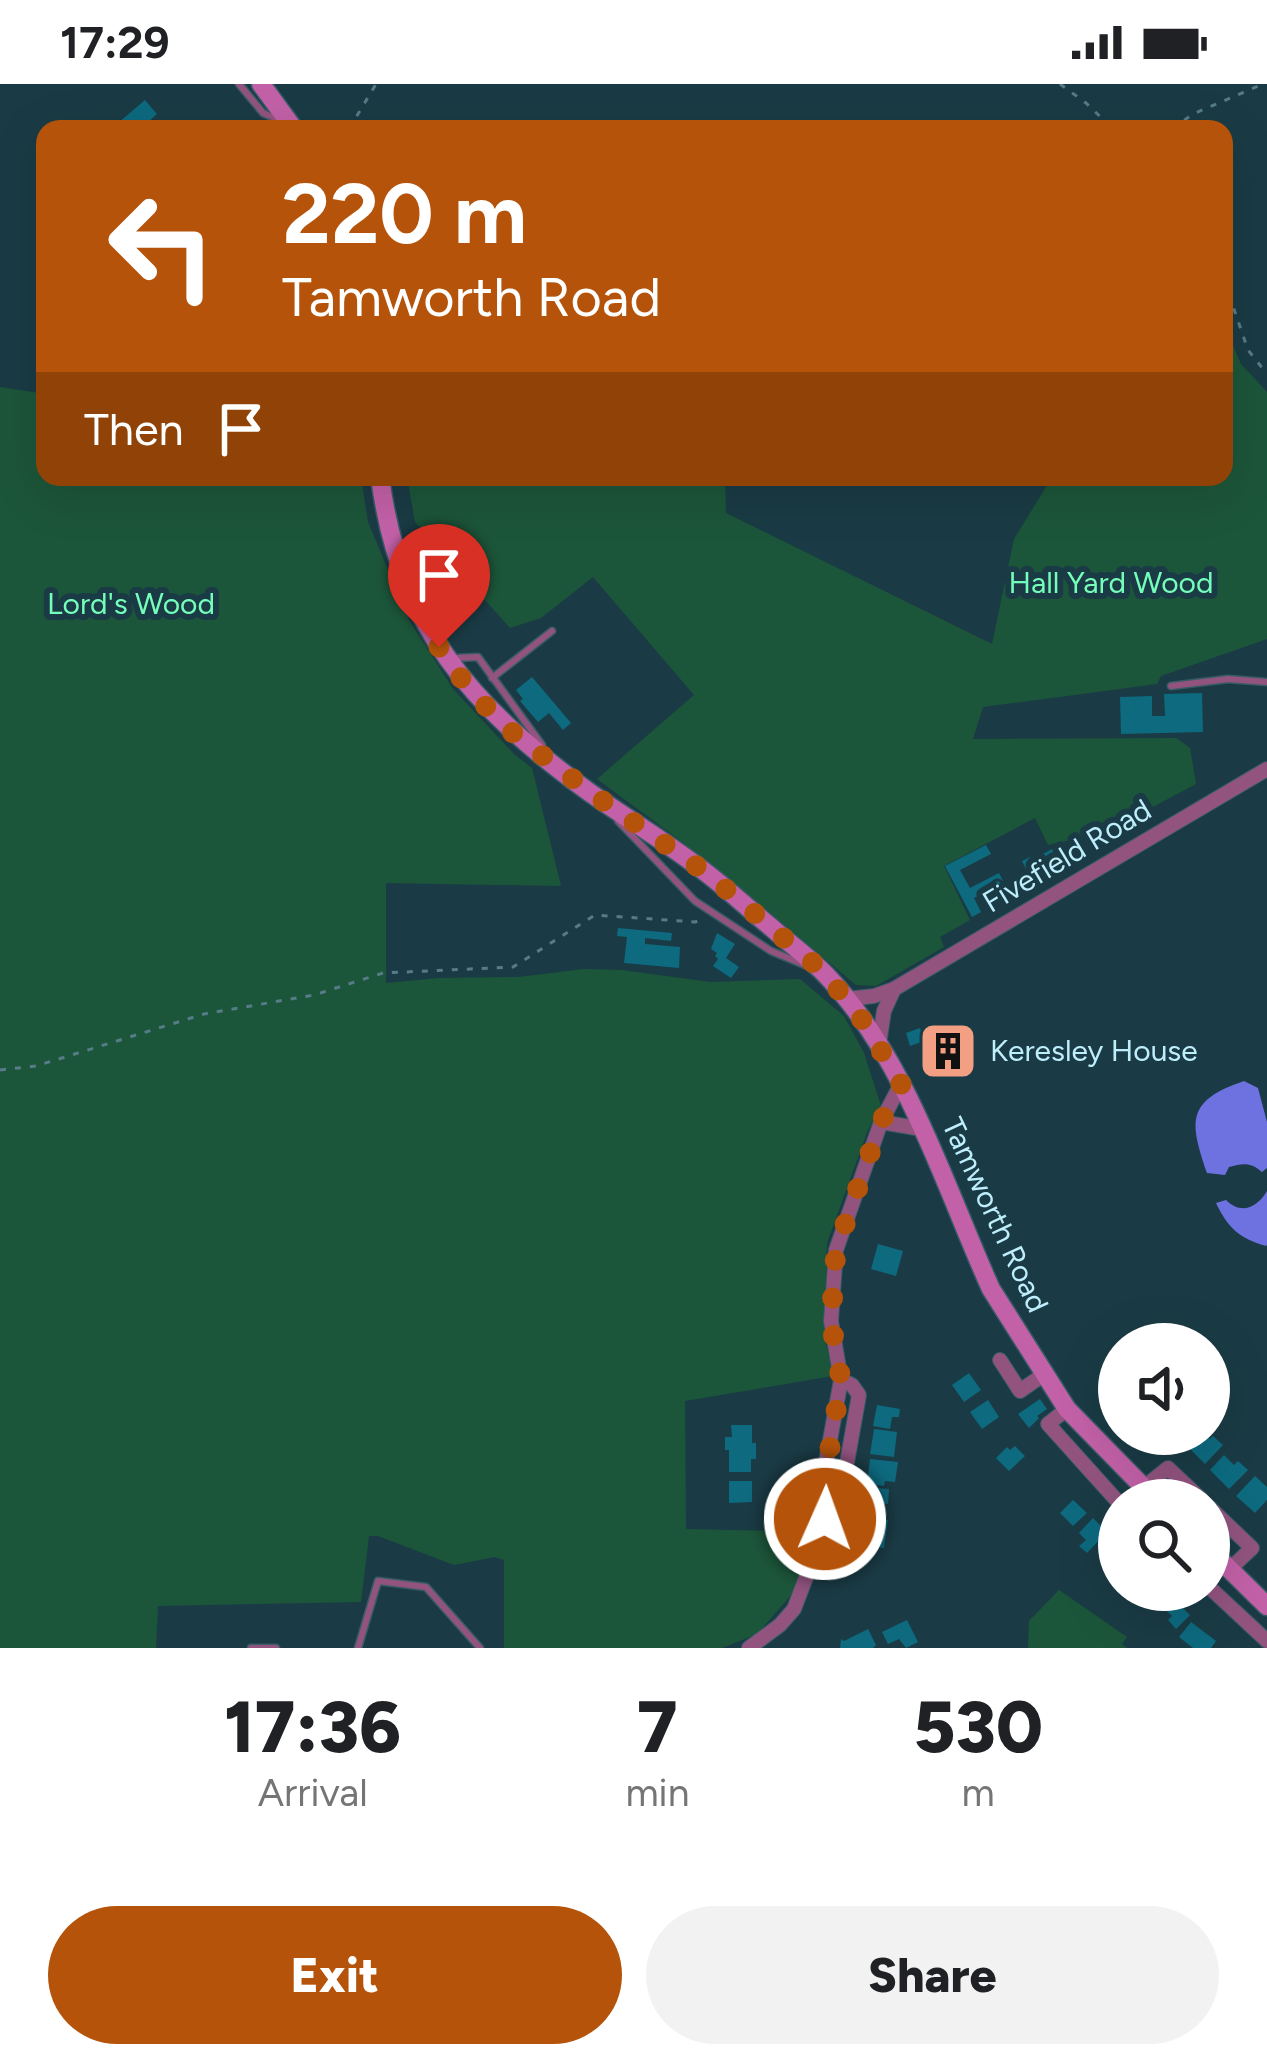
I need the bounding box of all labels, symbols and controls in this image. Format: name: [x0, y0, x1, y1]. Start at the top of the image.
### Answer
text: 17:29: [60, 15, 170, 69]
text: 220 m: [282, 163, 527, 264]
icon: left: [84, 168, 240, 324]
text: Tamworth Road: [282, 265, 661, 330]
icon: arrive: [208, 396, 274, 462]
text: Then: [84, 402, 184, 456]
pin: [388, 524, 490, 647]
icon: arrive: [406, 542, 472, 608]
park label: Hall Yard Wood: [1008, 564, 1214, 601]
park label: Lord's Wood: [47, 585, 215, 622]
street label: Fivefield Road: [976, 791, 1158, 920]
building icon: Keresley House: [917, 1020, 979, 1082]
place label: Keresley House: [990, 1032, 1198, 1069]
street label: Tamworth Road: [934, 1112, 1057, 1318]
map controls: [1098, 1323, 1230, 1611]
button: sound: [1098, 1323, 1230, 1455]
position arrow: [762, 1456, 888, 1582]
button: search: [1098, 1479, 1230, 1611]
text: 17:36: [224, 1684, 401, 1770]
text: 7: [637, 1684, 678, 1770]
text: 530: [913, 1684, 1043, 1770]
text: Arrival: [258, 1769, 368, 1816]
text: min: [625, 1769, 689, 1816]
text: m: [962, 1769, 995, 1816]
button: Exit: [48, 1906, 622, 2044]
button: Share: [646, 1906, 1219, 2044]

